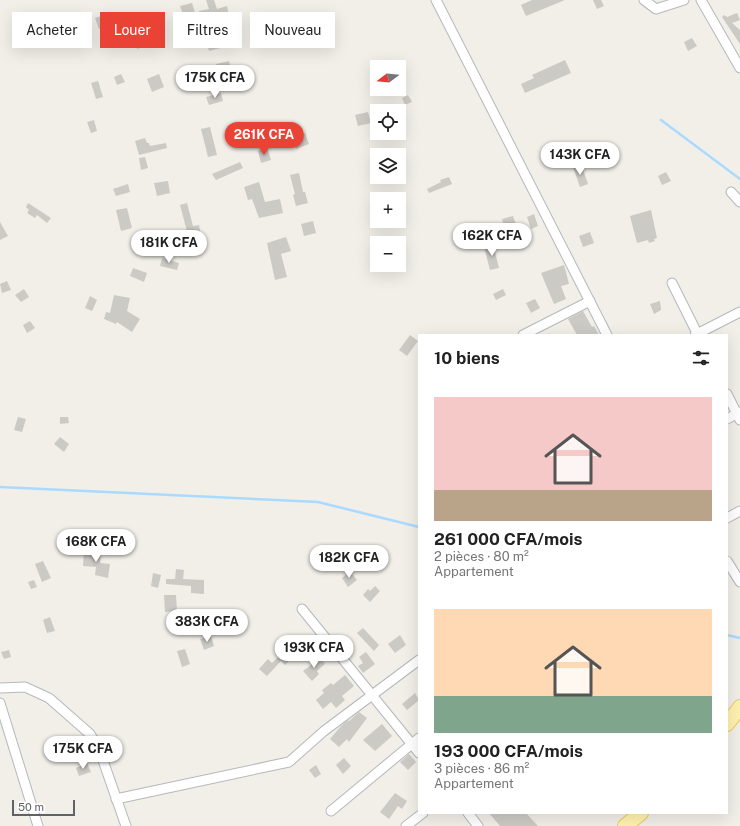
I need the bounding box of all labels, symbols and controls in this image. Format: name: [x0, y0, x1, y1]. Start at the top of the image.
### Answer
chip: Acheter: [12, 12, 92, 48]
chip: Louer: [100, 12, 165, 48]
chip: Filtres: [173, 12, 242, 48]
chip: Nouveau: [250, 12, 335, 48]
north arrow: [370, 60, 406, 96]
map controls: [370, 60, 406, 272]
pin: 175K CFA: [174, 65, 256, 99]
text: 175K CFA: [185, 70, 245, 85]
button: locate: [370, 104, 406, 140]
pin: 261K CFA: [223, 122, 305, 156]
text: 261K CFA: [234, 127, 294, 142]
pin: 143K CFA: [539, 142, 621, 176]
text: 143K CFA: [550, 147, 610, 162]
button: layers: [370, 148, 406, 184]
button: +: [370, 192, 406, 228]
pin: 162K CFA: [451, 223, 533, 257]
text: 162K CFA: [462, 228, 522, 243]
pin: 181K CFA: [128, 230, 210, 264]
text: 181K CFA: [140, 235, 198, 250]
button: −: [370, 236, 406, 272]
icon: filters: [690, 347, 712, 369]
text: 10 biens: [434, 348, 500, 368]
icon: home: [537, 423, 609, 495]
pin: 168K CFA: [55, 529, 137, 563]
text: 261 000 CFA/mois: [434, 529, 583, 549]
text: 168K CFA: [66, 534, 126, 549]
pin: 182K CFA: [308, 545, 390, 579]
text: 2 pièces · 80 m²: [434, 549, 529, 564]
text: 182K CFA: [319, 550, 379, 565]
text: Appartement: [434, 564, 514, 579]
pin: 383K CFA: [166, 609, 248, 643]
text: 383K CFA: [175, 614, 239, 629]
pin: 193K CFA: [273, 635, 355, 669]
icon: home: [537, 635, 609, 707]
text: 193K CFA: [284, 640, 344, 655]
pin: 175K CFA: [42, 736, 124, 770]
text: 175K CFA: [53, 741, 113, 756]
text: 193 000 CFA/mois: [434, 741, 583, 761]
text: 3 pièces · 86 m²: [434, 761, 529, 776]
text: Appartement: [434, 776, 514, 791]
scale bar: [12, 798, 75, 817]
text: 50 m: [18, 801, 44, 813]

